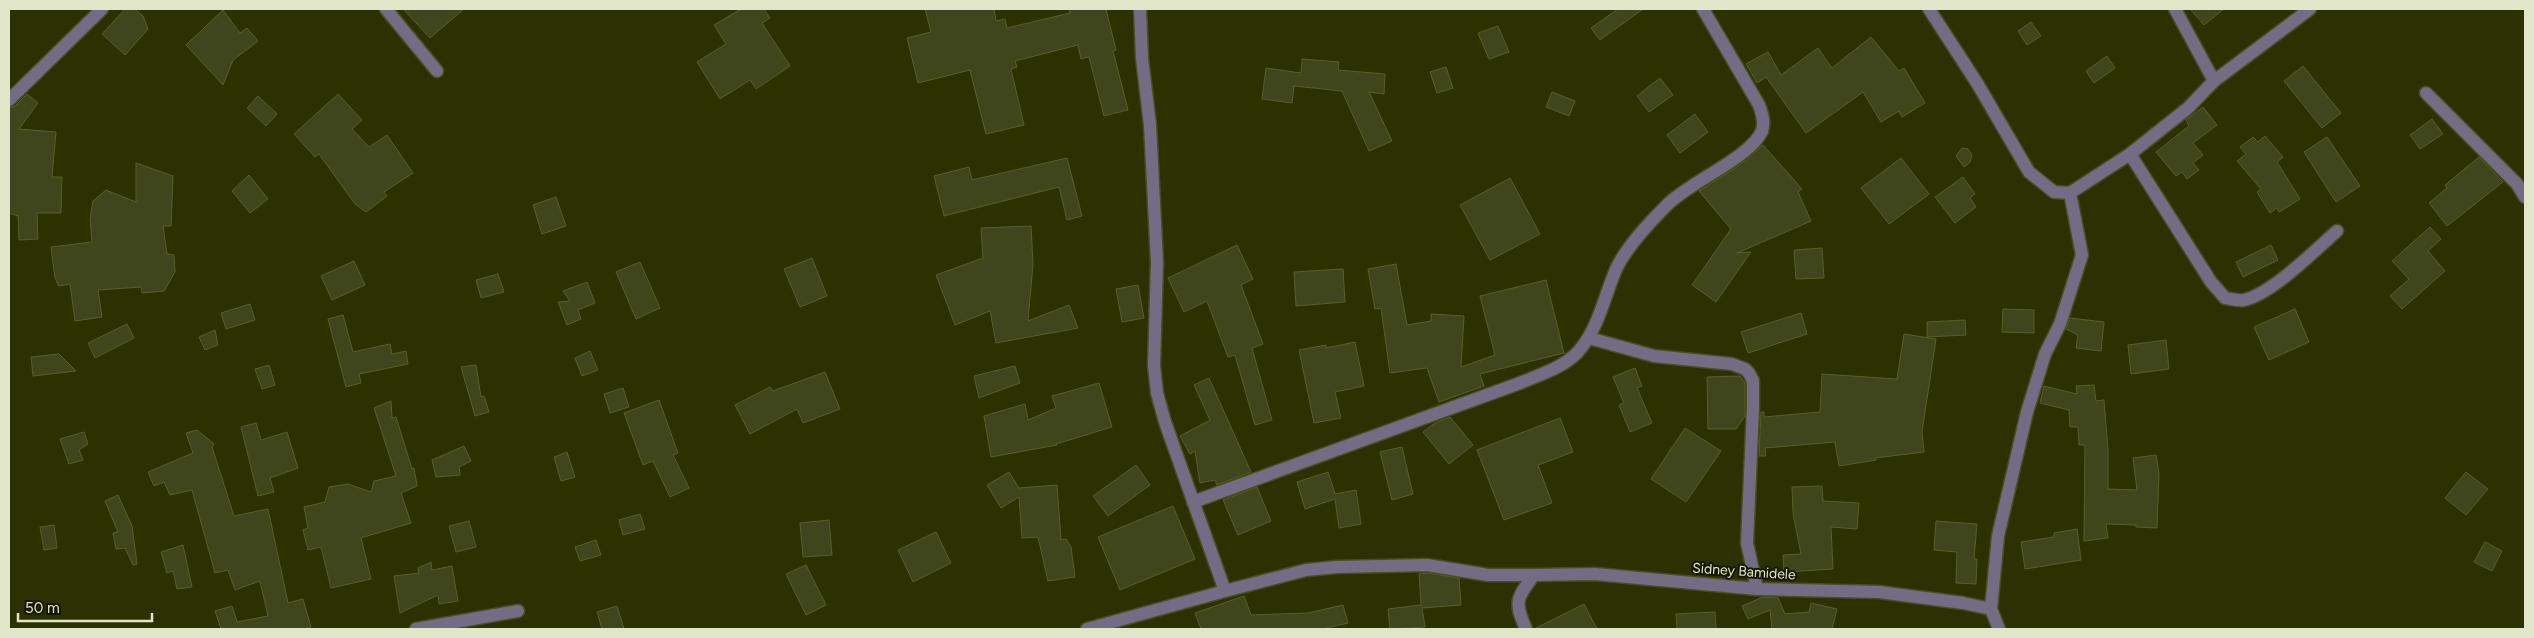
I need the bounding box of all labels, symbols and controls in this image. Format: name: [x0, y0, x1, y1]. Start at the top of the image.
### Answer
street label: Sidney Bamidele: [1692, 559, 1797, 584]
scale bar: [18, 590, 151, 622]
text: 50 m: [25, 599, 60, 617]

